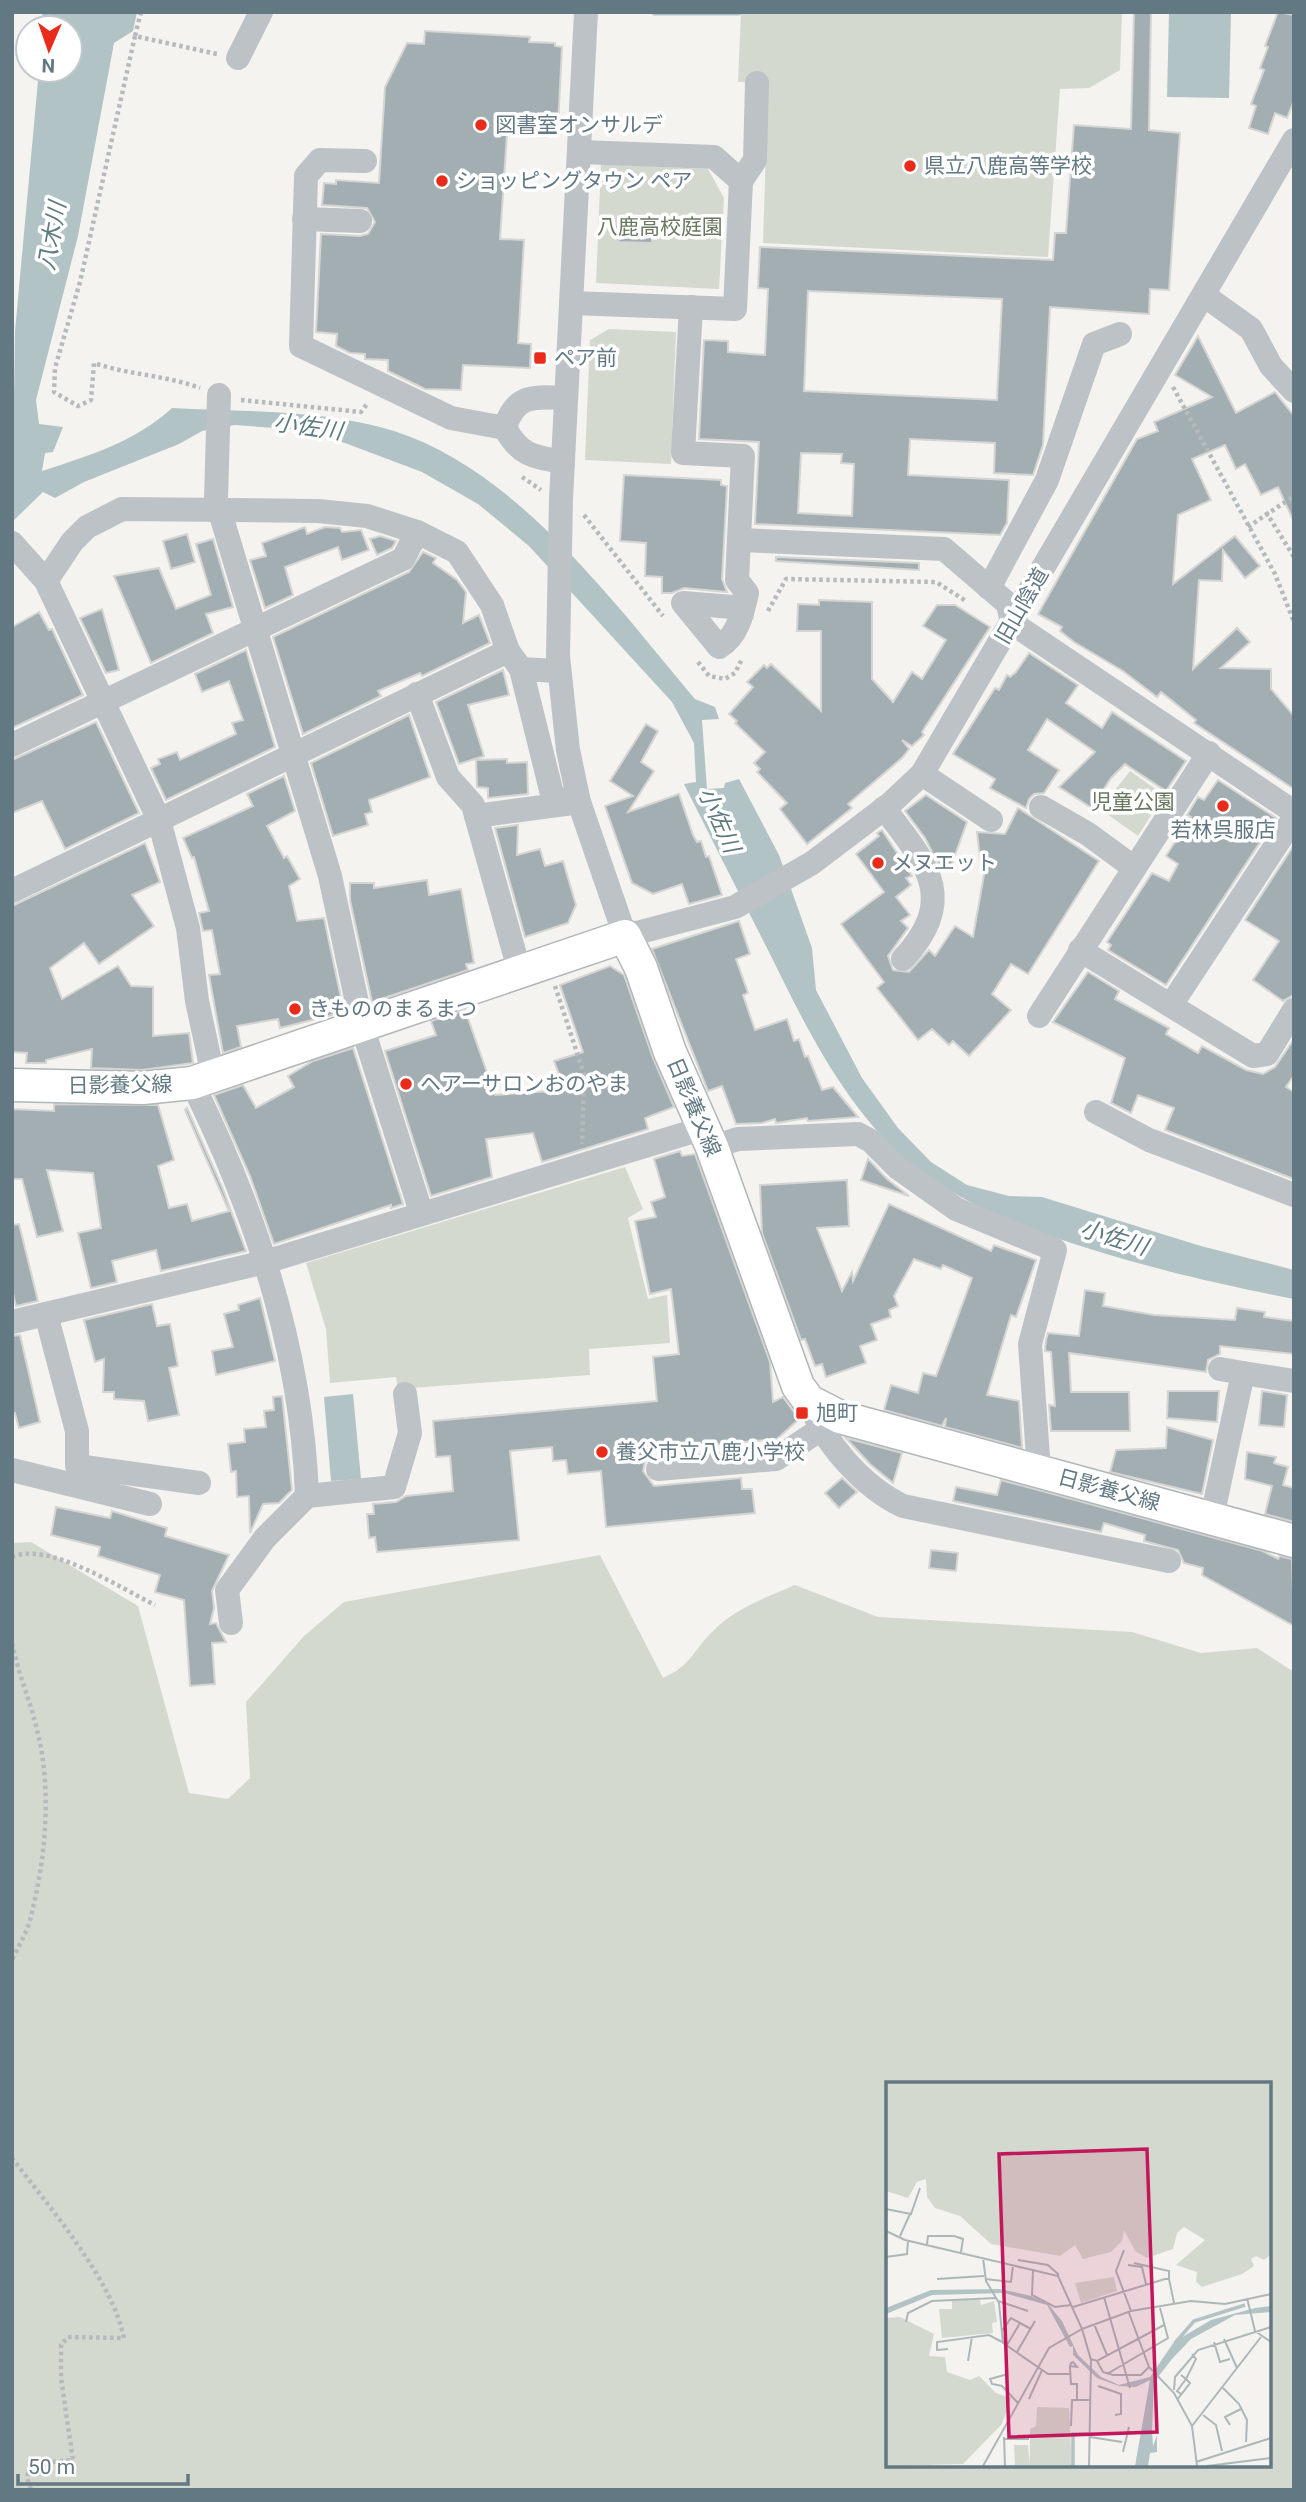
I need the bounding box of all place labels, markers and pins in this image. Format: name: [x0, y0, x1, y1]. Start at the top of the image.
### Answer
place label: 図書室オンサルデ: [495, 113, 663, 137]
marker: 図書室オンサルデ: [473, 117, 489, 133]
place label: 県立八鹿高等学校: [924, 154, 1092, 178]
marker: 県立八鹿高等学校: [902, 158, 918, 174]
place label: ショッピングタウン ペア: [456, 169, 692, 193]
marker: ショッピングタウン ペア: [434, 173, 450, 189]
place label: ペア前: [554, 346, 617, 370]
marker: ペア前: [532, 350, 548, 366]
marker: 若林呉服店: [1215, 798, 1231, 814]
place label: 若林呉服店: [1171, 818, 1276, 842]
place label: メヌエット: [892, 851, 997, 875]
marker: メヌエット: [870, 855, 886, 871]
place label: きもののまるまつ: [309, 997, 477, 1021]
marker: きもののまるまつ: [287, 1001, 303, 1017]
place label: ヘアーサロンおのやま: [420, 1072, 628, 1096]
marker: ヘアーサロンおのやま: [398, 1076, 414, 1092]
place label: 旭町: [816, 1401, 858, 1425]
marker: 旭町: [794, 1405, 810, 1421]
place label: 養父市立八鹿小学校: [616, 1440, 805, 1464]
marker: 養父市立八鹿小学校: [594, 1444, 610, 1460]

